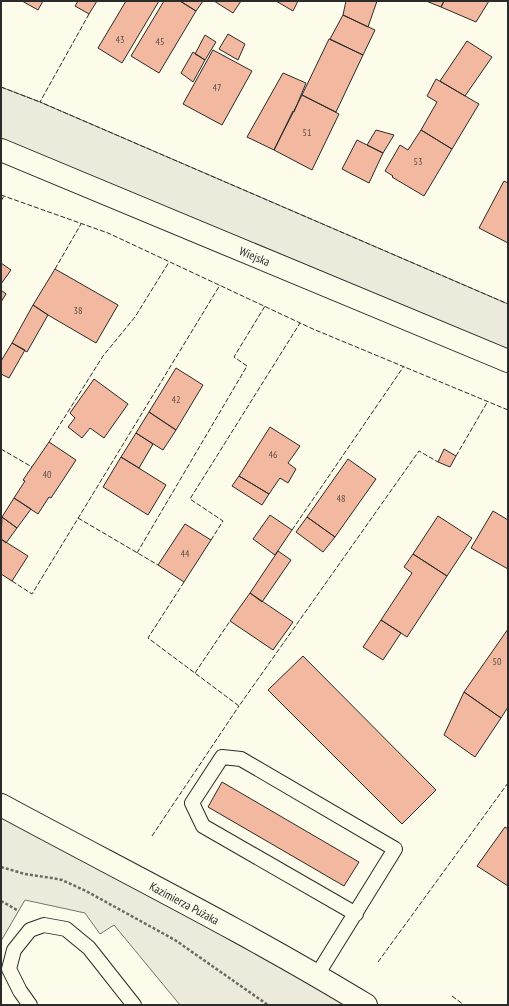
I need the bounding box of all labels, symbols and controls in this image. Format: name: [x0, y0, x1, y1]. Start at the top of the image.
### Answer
house number: 43: [116, 33, 125, 46]
house number: 45: [156, 35, 165, 48]
house number: 47: [213, 81, 222, 94]
house number: 51: [303, 126, 312, 139]
house number: 53: [414, 155, 423, 168]
street label: Wiejska: [237, 243, 273, 269]
house number: 38: [74, 304, 83, 317]
house number: 42: [172, 393, 181, 406]
house number: 46: [269, 448, 278, 461]
house number: 40: [43, 468, 52, 481]
house number: 48: [337, 492, 346, 505]
house number: 44: [181, 547, 190, 560]
house number: 50: [493, 655, 502, 668]
street label: Kazimierza Pużaka: [147, 878, 222, 927]

